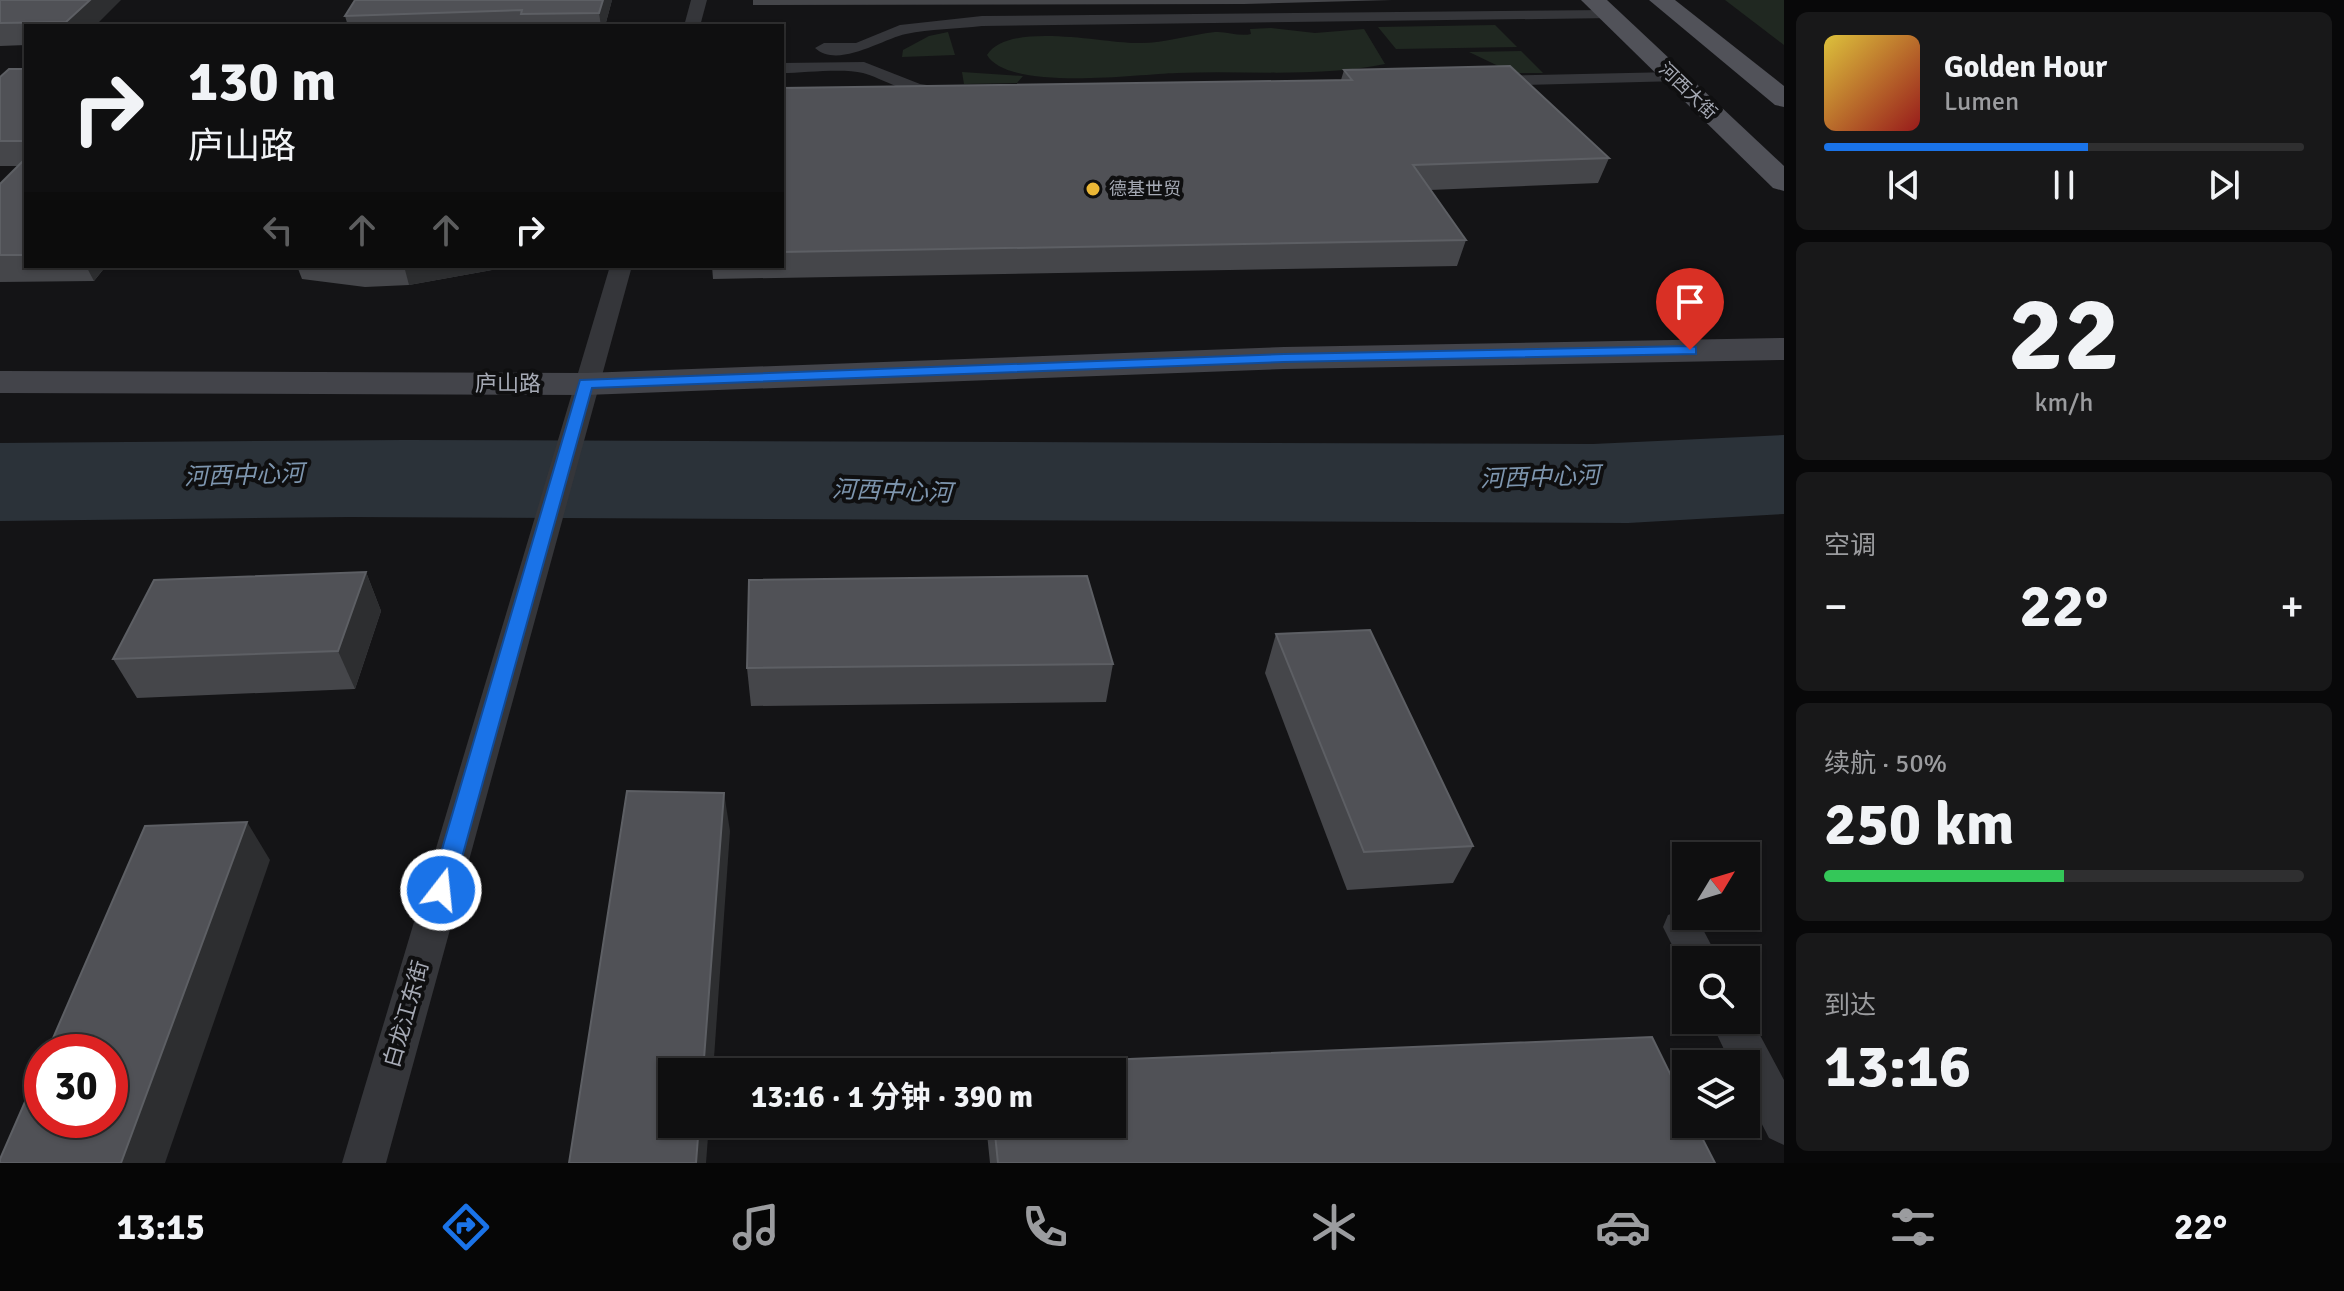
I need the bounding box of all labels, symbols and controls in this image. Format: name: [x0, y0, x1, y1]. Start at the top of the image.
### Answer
text: 130 m: [188, 47, 336, 116]
text: Golden Hour: [1944, 49, 2107, 86]
icon: right: [56, 56, 160, 160]
street label: 河西大街: [1654, 58, 1722, 124]
text: Lumen: [1944, 86, 2019, 118]
text: 庐山路: [188, 124, 296, 169]
icon: previous: [1882, 163, 1926, 207]
icon: pause: [2042, 163, 2086, 207]
icon: next: [2202, 163, 2246, 207]
place label: 德基世贸: [1109, 178, 1181, 200]
marker: 德基世贸: [1084, 180, 1102, 198]
icon: left: [256, 208, 300, 252]
icon: ahead: [340, 208, 384, 252]
icon: ahead: [424, 208, 468, 252]
icon: right: [508, 208, 552, 252]
pin: [1656, 268, 1724, 350]
text: 22: [2008, 271, 2120, 399]
icon: arrive: [1668, 280, 1712, 324]
street label: 庐山路: [475, 370, 541, 397]
text: km/h: [2035, 387, 2093, 419]
water label: 河西中心河: [184, 458, 308, 492]
water label: 河西中心河: [1480, 460, 1604, 494]
water label: 河西中心河: [832, 474, 956, 508]
text: 空调: [1824, 530, 1876, 562]
text: 22°: [2020, 570, 2108, 644]
text: −: [1824, 580, 1848, 634]
text: +: [2280, 580, 2304, 634]
text: 续航 · 50%: [1824, 748, 1947, 780]
text: 250 km: [1824, 788, 2014, 862]
north arrow: [1672, 842, 1760, 930]
map controls: [1672, 842, 1760, 1138]
position arrow: [399, 848, 483, 932]
button: search: [1672, 946, 1760, 1034]
street label: 白龙江东街: [378, 957, 434, 1071]
text: 到达: [1824, 990, 1876, 1022]
text: 13:16: [1824, 1030, 1971, 1104]
speed limit sign: 30: [24, 1034, 128, 1138]
button: layers: [1672, 1050, 1760, 1138]
text: 13:16 · 1 分钟 · 390 m: [751, 1079, 1033, 1116]
icon: directions: [438, 1199, 494, 1255]
icon: music: [728, 1199, 784, 1255]
icon: phone: [1017, 1199, 1073, 1255]
icon: climate: [1306, 1199, 1362, 1255]
icon: car: [1595, 1199, 1651, 1255]
icon: filters: [1885, 1199, 1941, 1255]
text: 13:15: [117, 1205, 205, 1250]
text: 22°: [2174, 1205, 2227, 1250]

